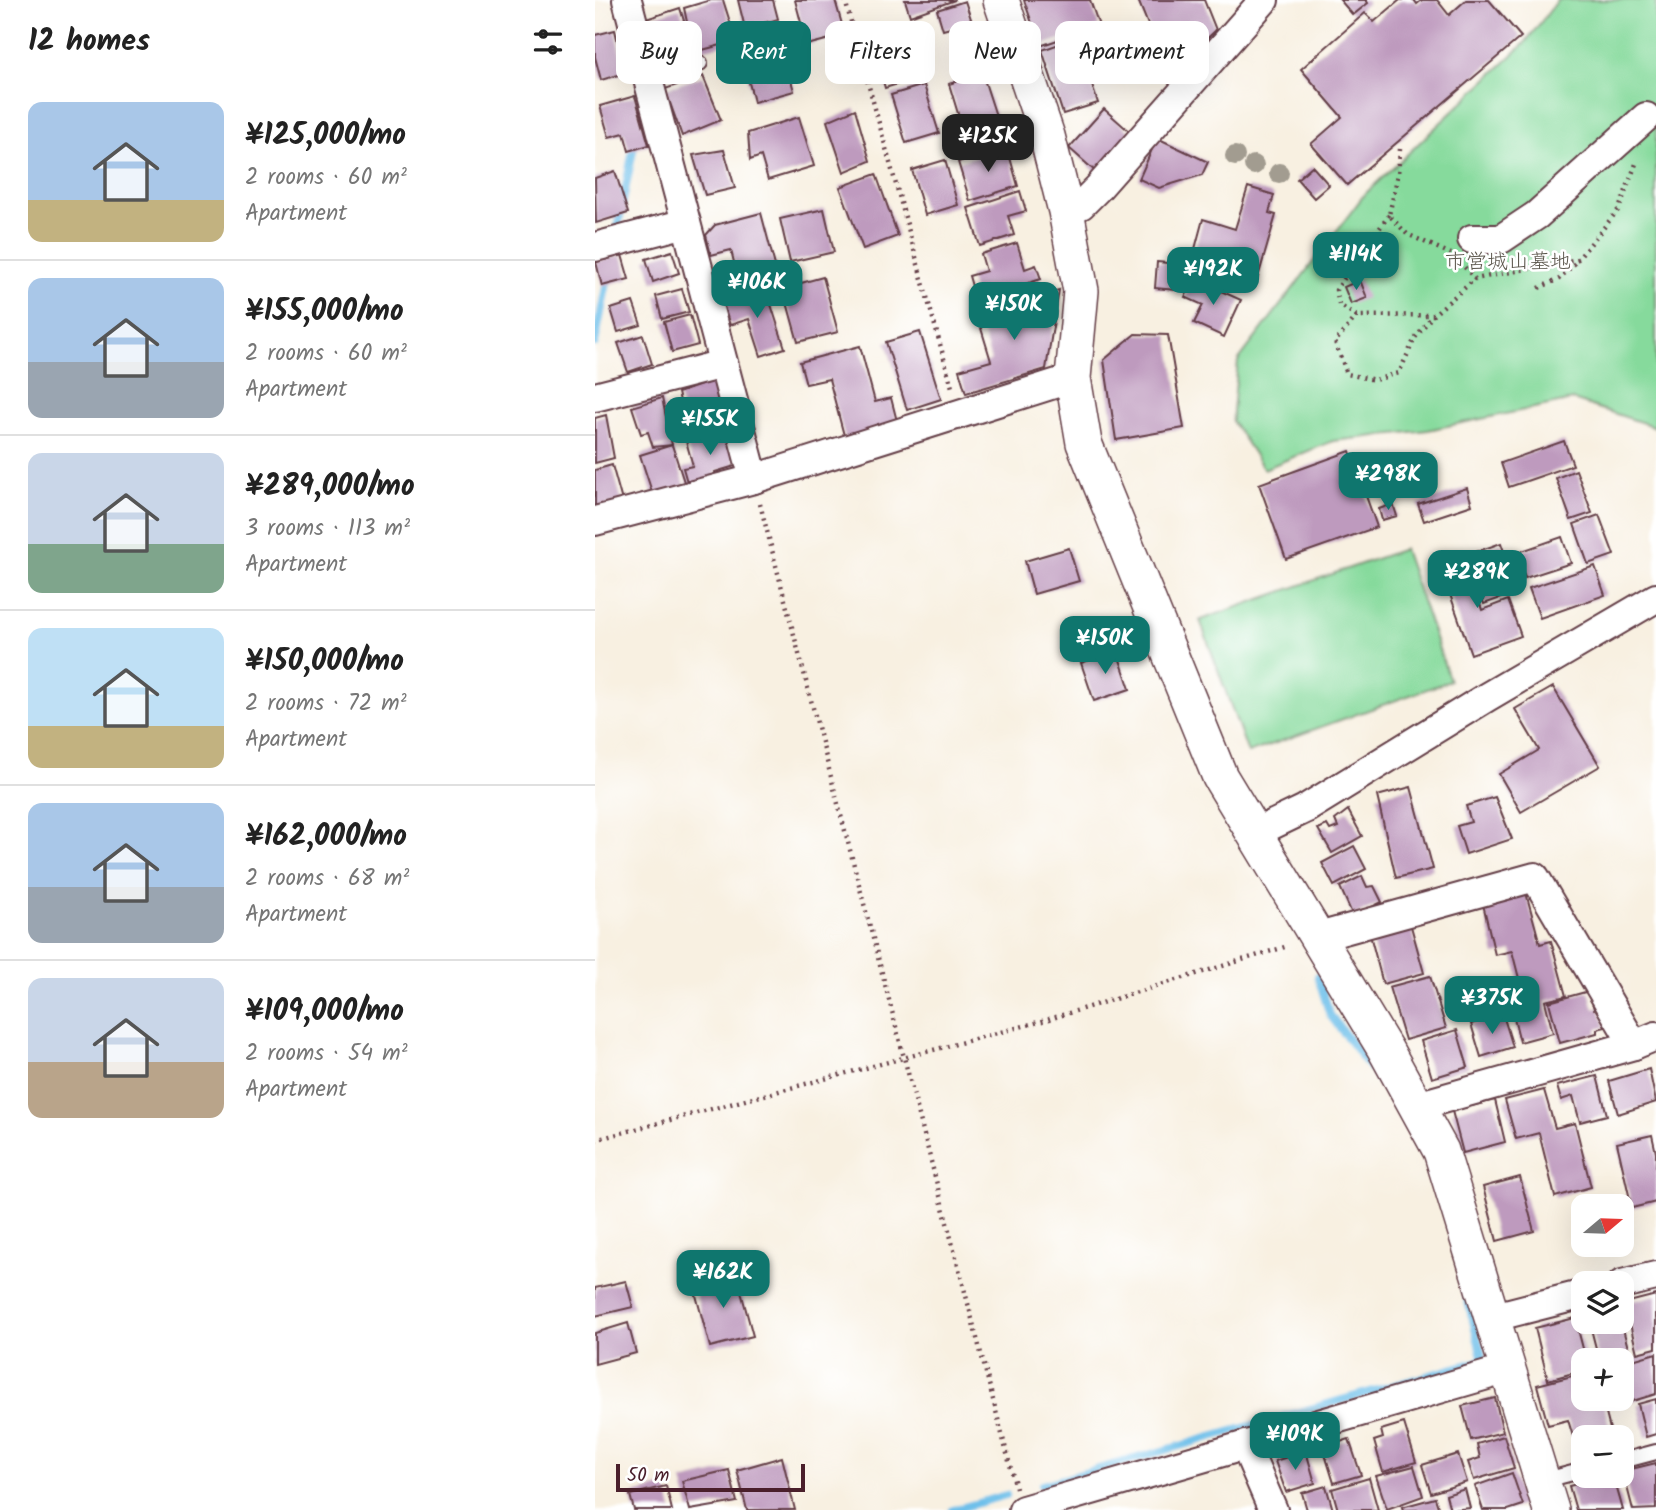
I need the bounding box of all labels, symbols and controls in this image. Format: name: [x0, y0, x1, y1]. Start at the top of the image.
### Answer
text: 12 homes: [28, 18, 150, 66]
chip: Buy: [616, 21, 702, 84]
chip: Rent: [716, 21, 811, 84]
chip: Filters: [825, 21, 935, 84]
chip: New: [949, 21, 1041, 84]
chip: Apartment: [1055, 21, 1209, 84]
icon: filters: [529, 23, 567, 61]
text: ¥125,000/mo: [245, 112, 406, 160]
pin: ¥125K: [939, 114, 1037, 174]
text: ¥125K: [958, 119, 1018, 155]
icon: home: [84, 130, 168, 214]
text: 2 rooms · 60 m²: [245, 160, 407, 196]
text: Apartment: [245, 196, 347, 232]
pin: ¥114K: [1307, 232, 1405, 292]
text: ¥114K: [1329, 237, 1383, 273]
park label: 市営城山墓地: [1445, 246, 1571, 279]
pin: ¥192K: [1164, 247, 1262, 307]
text: ¥192K: [1183, 252, 1243, 288]
pin: ¥106K: [708, 260, 806, 320]
text: ¥106K: [727, 265, 787, 301]
pin: ¥150K: [965, 282, 1063, 342]
text: ¥150K: [985, 287, 1043, 323]
text: ¥155,000/mo: [245, 288, 404, 336]
icon: home: [84, 306, 168, 390]
text: 2 rooms · 60 m²: [245, 336, 407, 372]
text: Apartment: [245, 372, 347, 408]
pin: ¥155K: [661, 398, 759, 457]
text: ¥155K: [681, 402, 739, 438]
pin: ¥298K: [1339, 452, 1437, 512]
text: ¥298K: [1355, 457, 1421, 493]
text: ¥289,000/mo: [245, 463, 415, 511]
icon: home: [84, 481, 168, 565]
text: 3 rooms · 113 m²: [245, 511, 410, 547]
text: Apartment: [245, 547, 347, 583]
pin: ¥289K: [1428, 550, 1526, 610]
text: ¥289K: [1444, 555, 1510, 591]
pin: ¥150K: [1056, 616, 1154, 676]
text: ¥150K: [1076, 621, 1134, 657]
text: ¥150,000/mo: [245, 638, 404, 686]
icon: home: [84, 656, 168, 740]
text: 2 rooms · 72 m²: [245, 686, 407, 722]
text: Apartment: [245, 722, 347, 758]
text: ¥162,000/mo: [245, 813, 407, 861]
icon: home: [84, 831, 168, 915]
text: 2 rooms · 68 m²: [245, 861, 409, 897]
text: Apartment: [245, 897, 347, 933]
pin: ¥375K: [1443, 976, 1541, 1036]
text: ¥375K: [1460, 981, 1524, 1017]
text: ¥109,000/mo: [245, 988, 404, 1036]
icon: home: [84, 1006, 168, 1090]
text: 2 rooms · 54 m²: [245, 1036, 408, 1072]
text: Apartment: [245, 1072, 347, 1108]
north arrow: [1571, 1194, 1635, 1256]
map controls: [1571, 1194, 1634, 1488]
pin: ¥162K: [674, 1250, 772, 1310]
text: ¥162K: [693, 1255, 753, 1291]
button: layers: [1571, 1271, 1634, 1334]
button: +: [1571, 1348, 1634, 1411]
pin: ¥109K: [1246, 1412, 1344, 1472]
text: ¥109K: [1266, 1417, 1324, 1453]
button: −: [1571, 1425, 1634, 1488]
scale bar: [616, 1461, 805, 1493]
text: 50 m: [627, 1461, 669, 1491]

